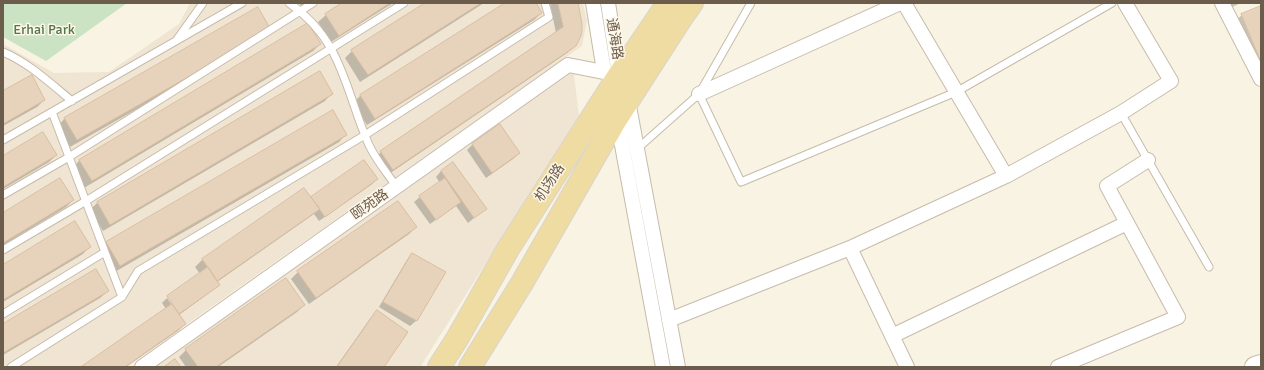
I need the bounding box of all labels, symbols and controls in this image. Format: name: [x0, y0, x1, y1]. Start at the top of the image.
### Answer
street label: 通海路: [602, 17, 626, 61]
park label: Erhai Park: [13, 22, 75, 38]
street label: 机场路: [532, 161, 568, 205]
street label: 颐苑路: [348, 186, 392, 224]

